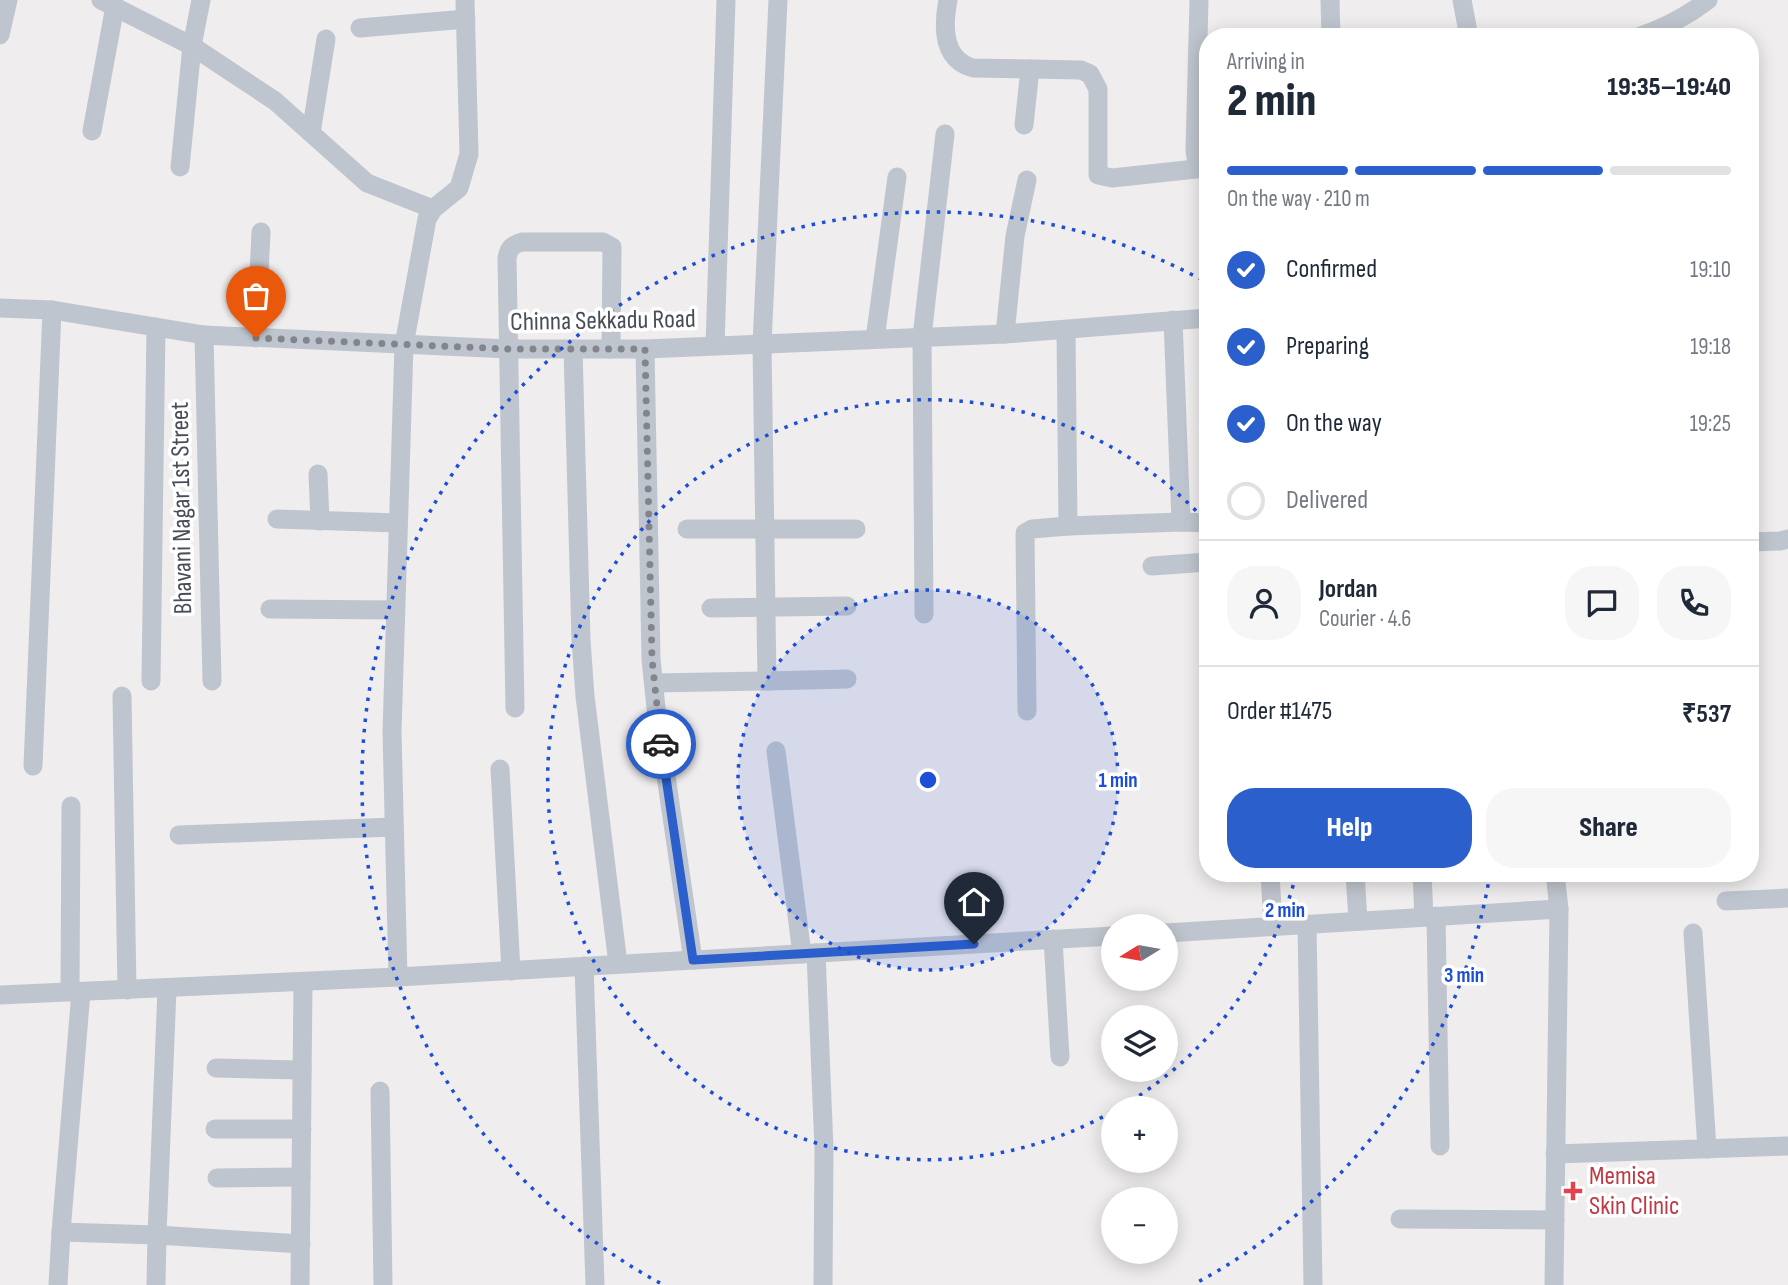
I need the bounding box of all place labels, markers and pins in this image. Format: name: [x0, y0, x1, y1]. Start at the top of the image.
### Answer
pin: [226, 266, 286, 338]
centre of rings: [916, 768, 940, 792]
pin: [944, 872, 1004, 944]
place label: Memisa Skin Clinic: [1589, 1161, 1679, 1222]
marker: Memisa Skin Clinic: [1563, 1181, 1583, 1201]

